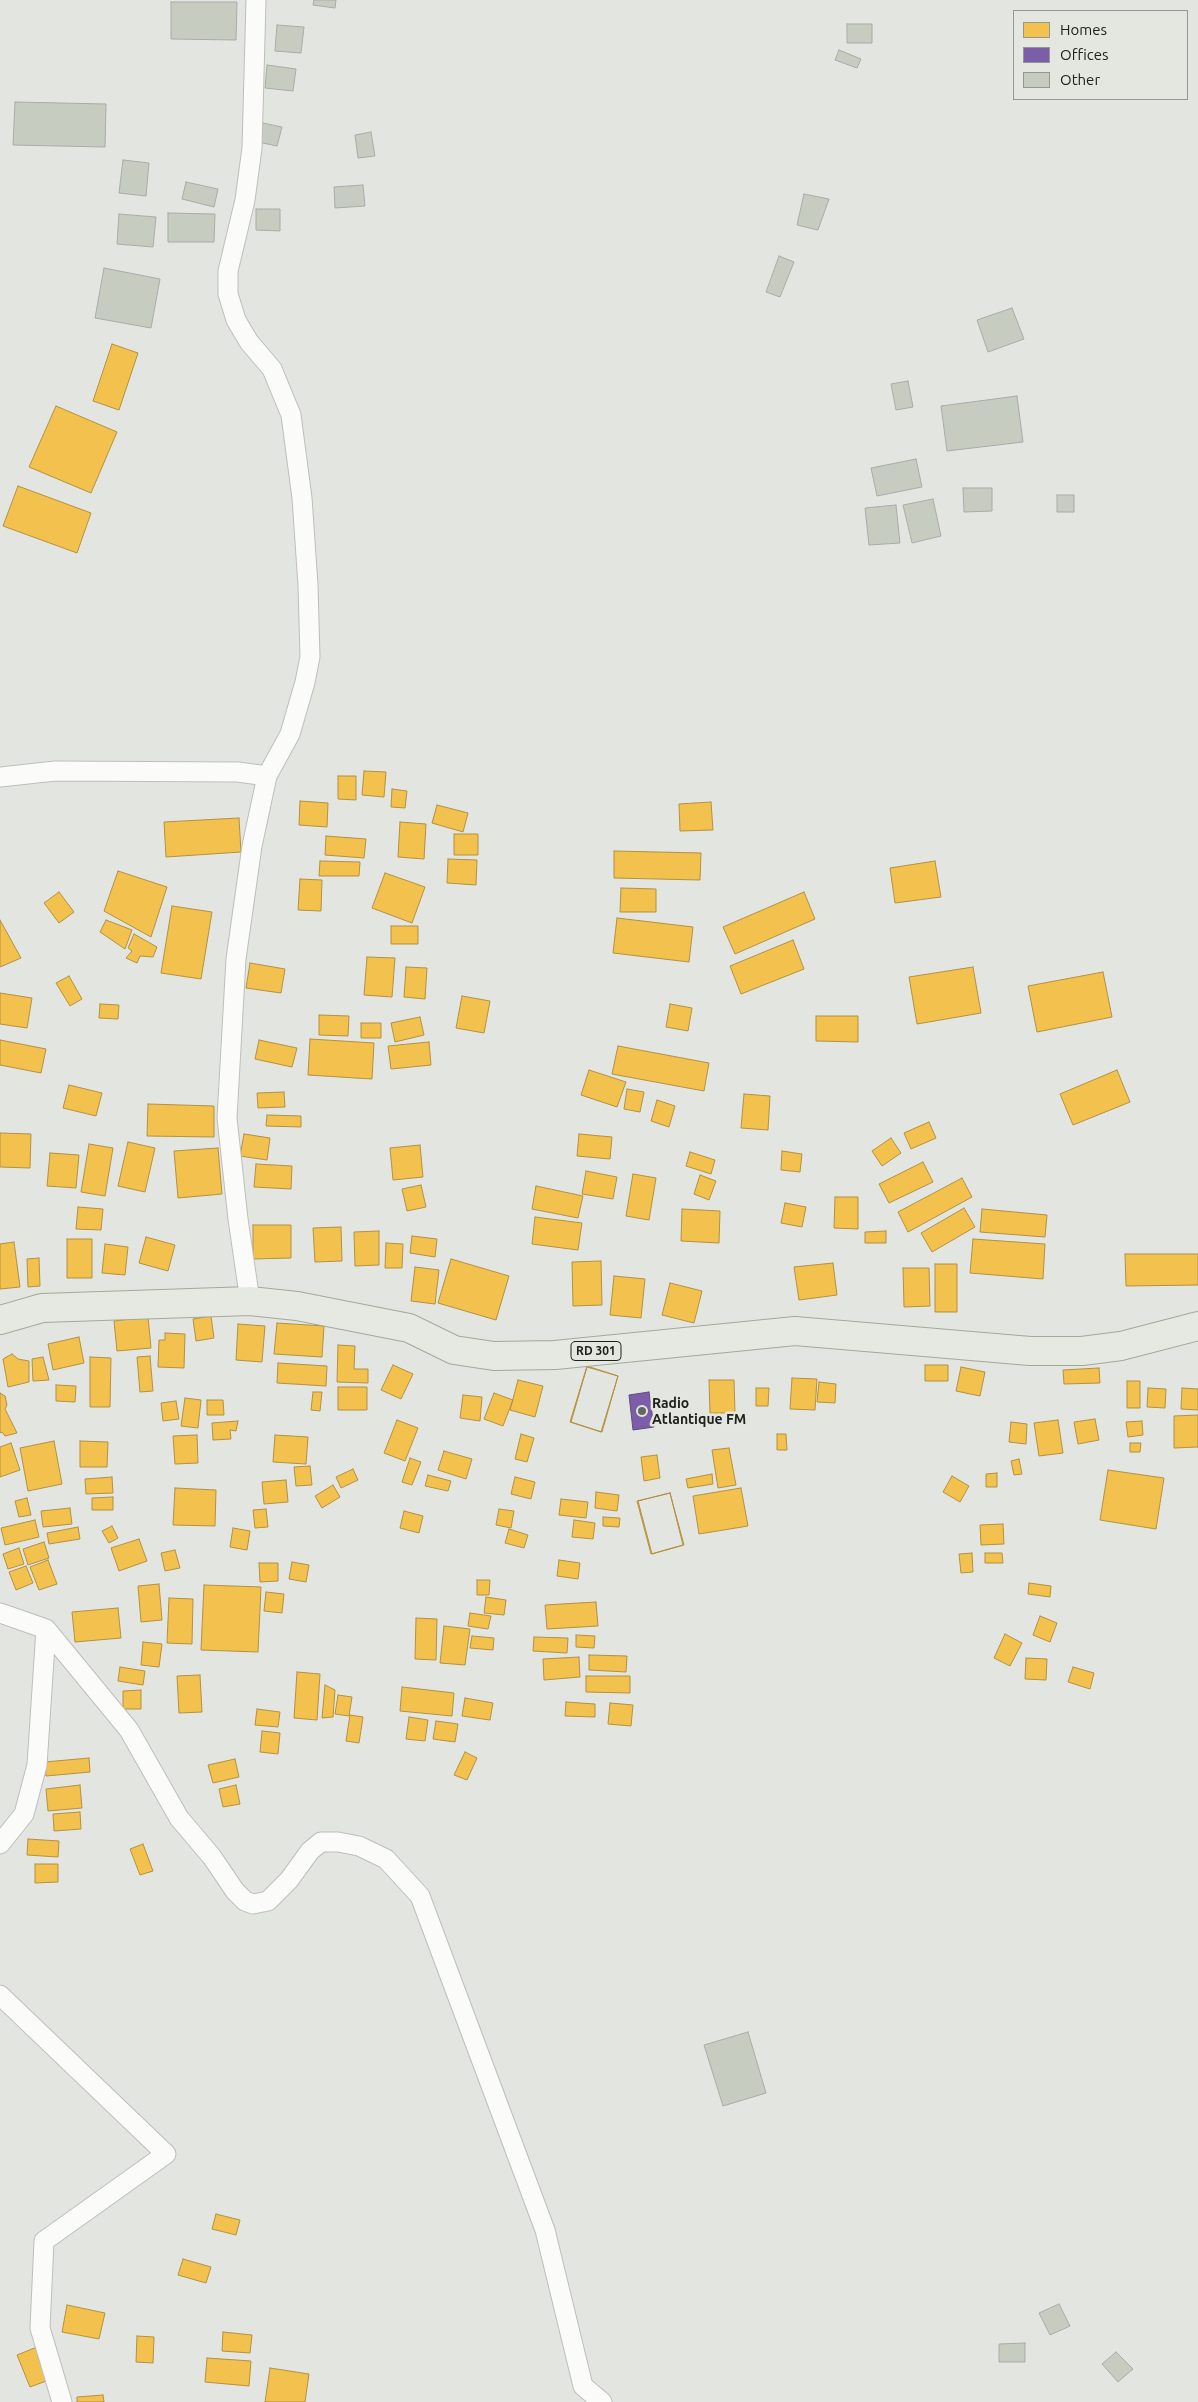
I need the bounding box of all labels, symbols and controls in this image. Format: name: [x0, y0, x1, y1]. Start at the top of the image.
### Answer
legend: [1013, 10, 1188, 100]
text: Homes: [1060, 21, 1107, 38]
text: Offices: [1060, 46, 1108, 63]
text: Other: [1060, 71, 1100, 88]
road number: RD 301: [571, 1342, 621, 1360]
place label: Radio Atlantique FM: [652, 1395, 746, 1428]
marker: Radio Atlantique FM: [636, 1405, 648, 1417]

